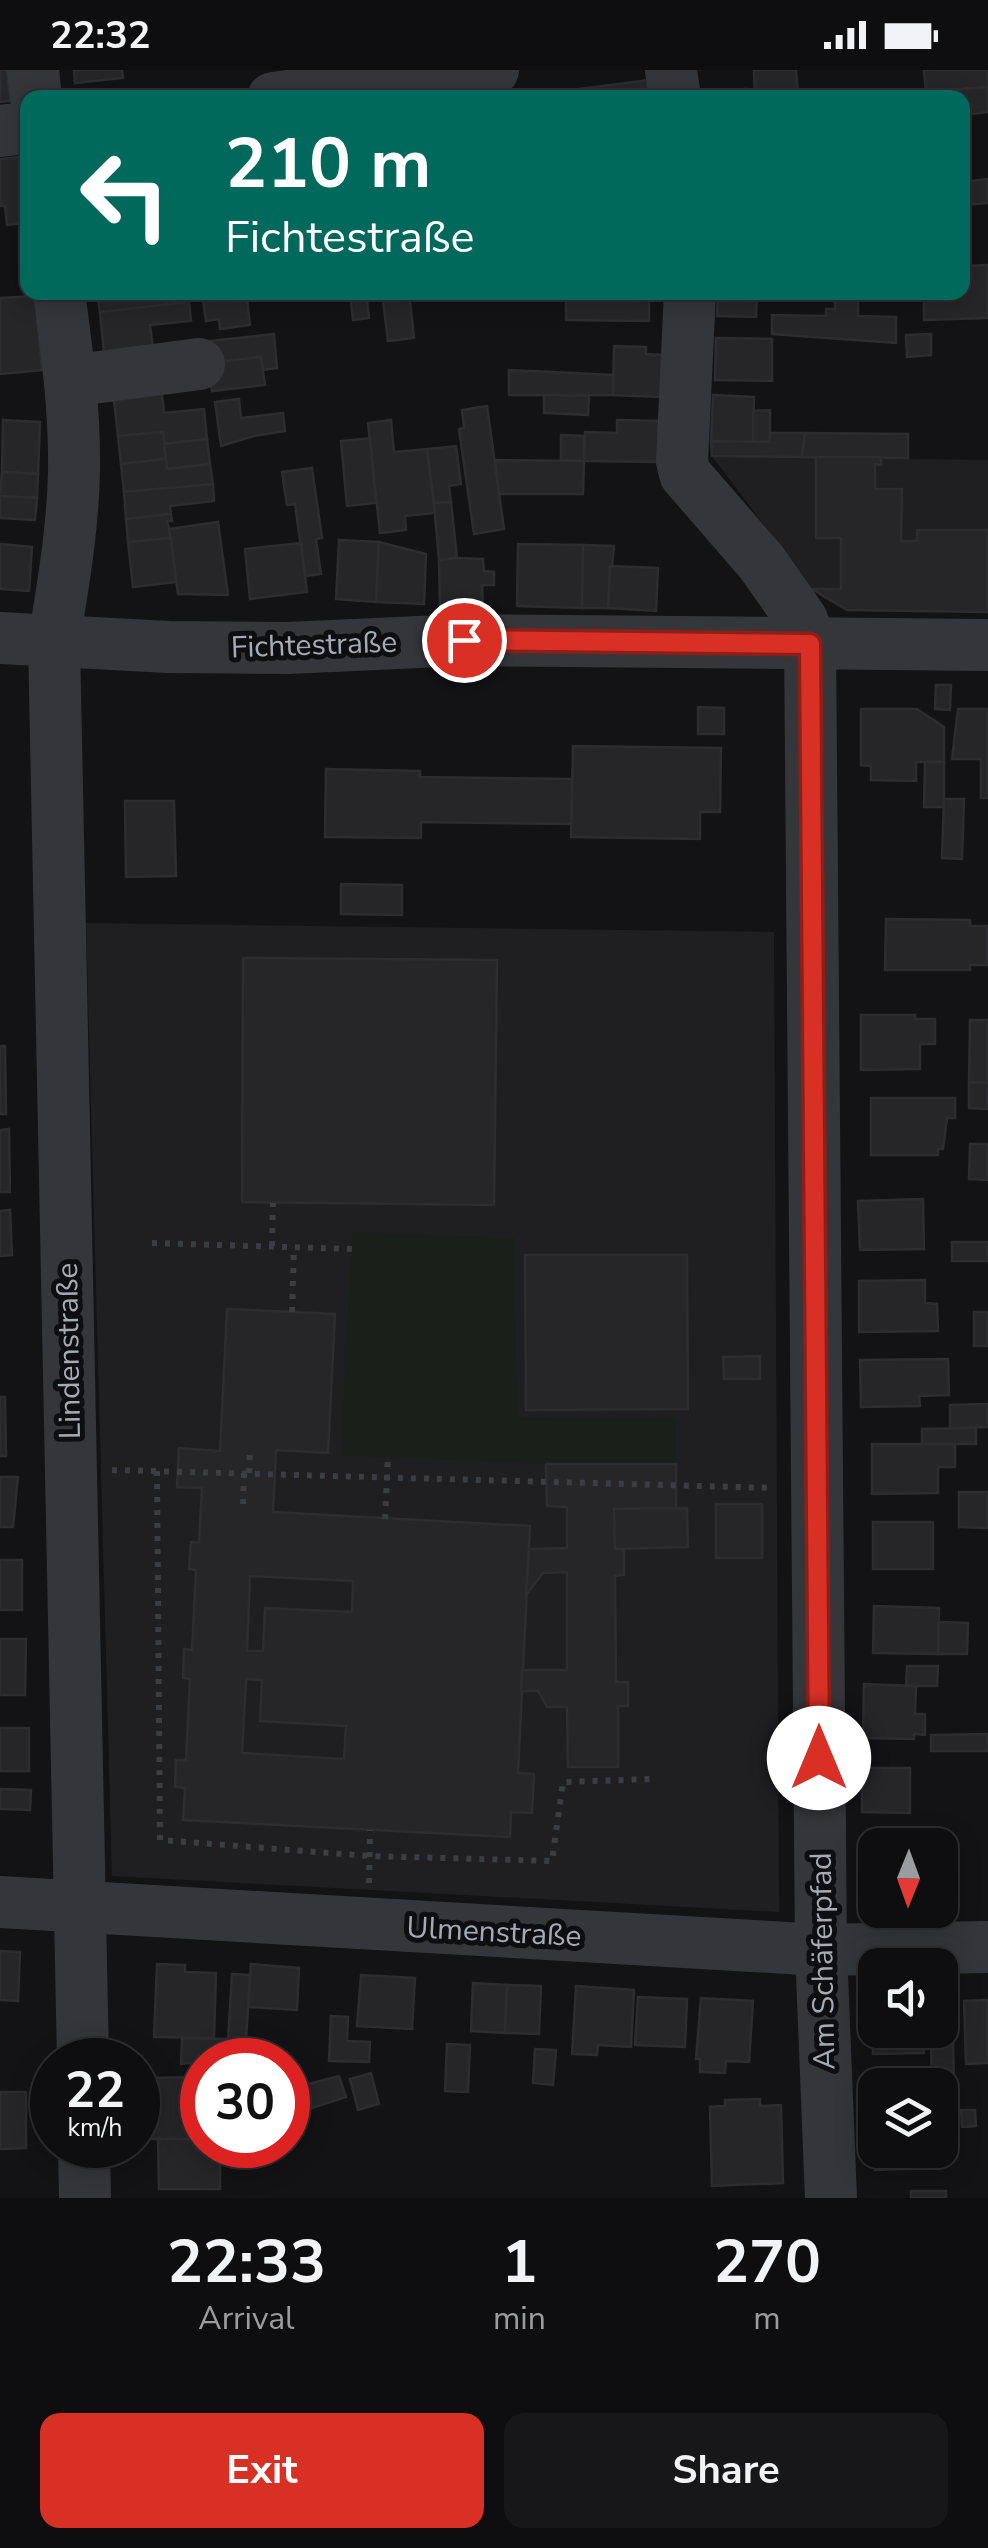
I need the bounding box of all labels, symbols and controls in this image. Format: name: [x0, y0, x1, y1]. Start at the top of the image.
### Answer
text: 22:32: [50, 10, 151, 61]
text: 210 m: [225, 116, 431, 212]
icon: left: [60, 130, 190, 260]
text: Fichtestraße: [225, 207, 474, 268]
pin: [422, 598, 507, 683]
icon: arrive: [437, 613, 492, 668]
street label: Fichtestraße: [230, 622, 398, 668]
street label: Lindenstraße: [47, 1262, 91, 1440]
position arrow: [767, 1706, 871, 1810]
north arrow: [858, 1828, 958, 1928]
map controls: [858, 1828, 958, 2168]
street label: Am Schäferpfad: [801, 1852, 845, 2070]
street label: Ulmenstraße: [406, 1907, 582, 1957]
button: sound: [858, 1948, 958, 2048]
speed limit sign: 30: [180, 2038, 310, 2168]
text: 22: [65, 2056, 125, 2125]
button: layers: [858, 2068, 958, 2168]
text: km/h: [67, 2111, 123, 2145]
text: 22:33: [167, 2221, 326, 2303]
text: 1: [501, 2221, 537, 2303]
text: 270: [713, 2221, 821, 2303]
text: Arrival: [198, 2297, 295, 2340]
text: min: [493, 2297, 546, 2340]
text: m: [753, 2297, 781, 2340]
button: Exit: [40, 2413, 484, 2528]
button: Share: [504, 2413, 948, 2528]

